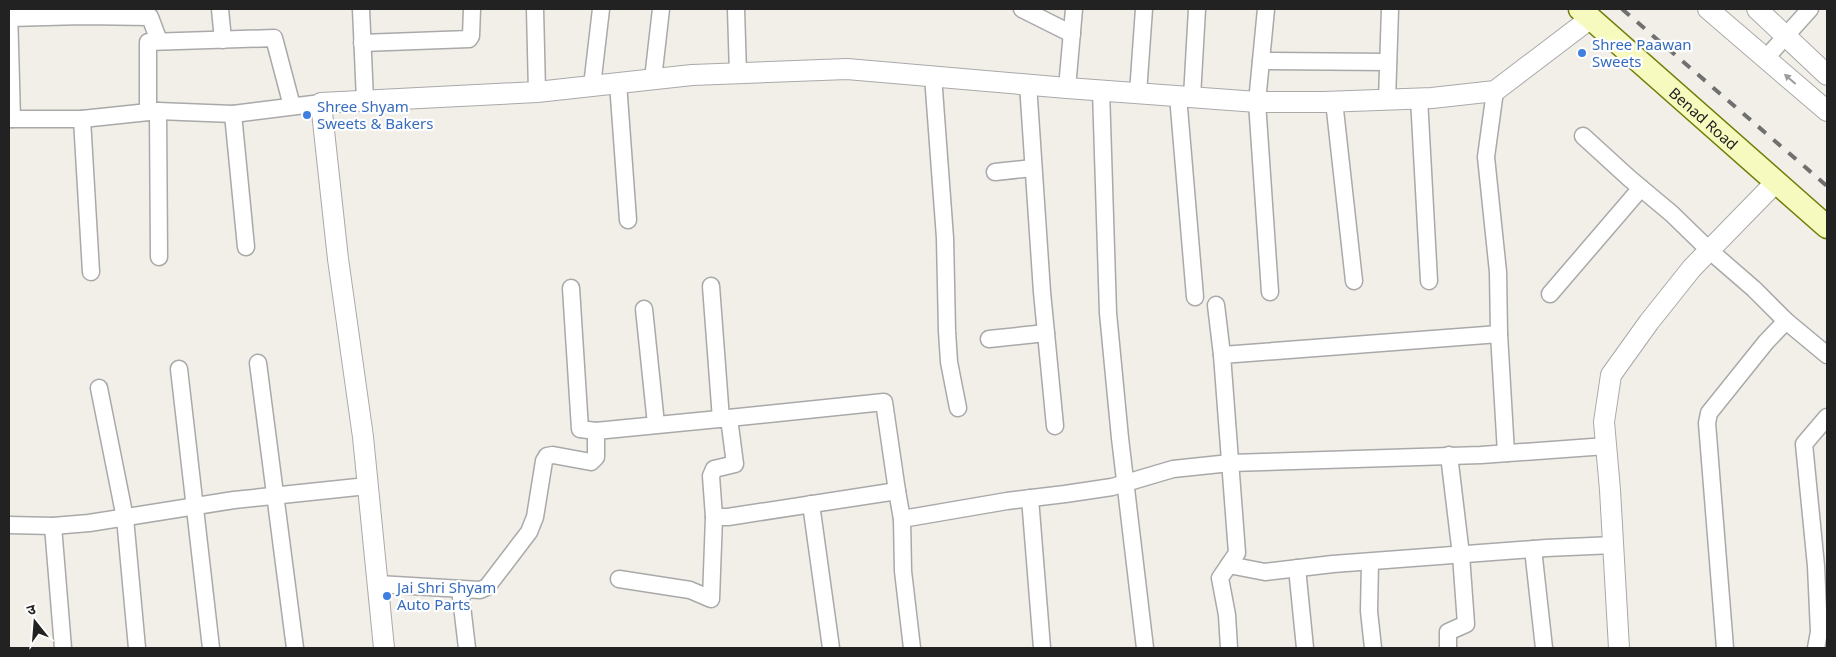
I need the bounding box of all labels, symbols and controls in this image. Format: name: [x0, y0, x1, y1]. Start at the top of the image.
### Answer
place label: Shree Paawan Sweets: [1592, 34, 1692, 71]
marker: Shree Paawan Sweets: [1576, 47, 1588, 59]
one-way arrow: [1784, 74, 1797, 85]
street label: Benad Road: [1665, 83, 1742, 154]
place label: Shree Shyam Sweets & Bakers: [317, 96, 433, 133]
marker: Shree Shyam Sweets & Bakers: [301, 109, 313, 121]
place label: Jai Shri Shyam Auto Parts: [395, 577, 496, 614]
marker: Jai Shri Shyam Auto Parts: [381, 590, 393, 602]
north arrow: [10, 597, 60, 647]
text: उ: [24, 599, 39, 619]

